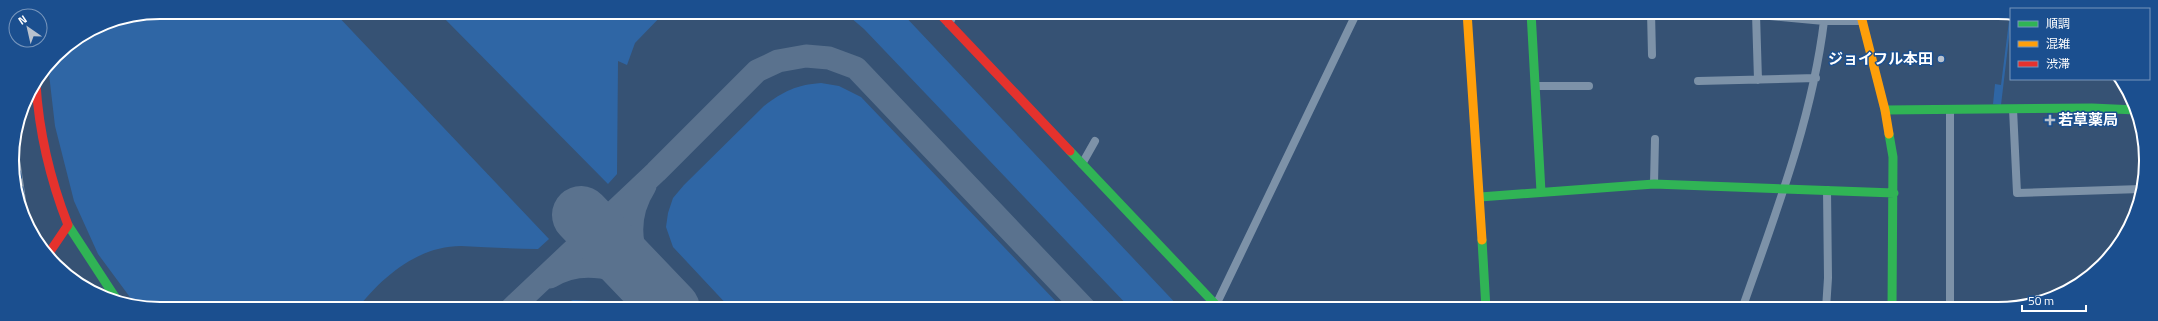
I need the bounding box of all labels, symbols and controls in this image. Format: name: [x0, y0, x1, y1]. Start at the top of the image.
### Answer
north arrow: [8, 8, 48, 48]
legend: [2010, 8, 2150, 80]
text: N: [15, 11, 30, 28]
text: 順調: [2046, 14, 2070, 33]
text: 混雑: [2046, 34, 2070, 53]
place label: ジョイフル本田: [1828, 47, 1933, 70]
marker: ジョイフル本田: [1936, 54, 1946, 64]
text: 渋滞: [2046, 54, 2070, 73]
place label: 若草薬局: [2058, 108, 2118, 131]
marker: 若草薬局: [2045, 115, 2055, 125]
scale bar: [2022, 287, 2086, 313]
text: 50 m: [2028, 291, 2054, 310]

